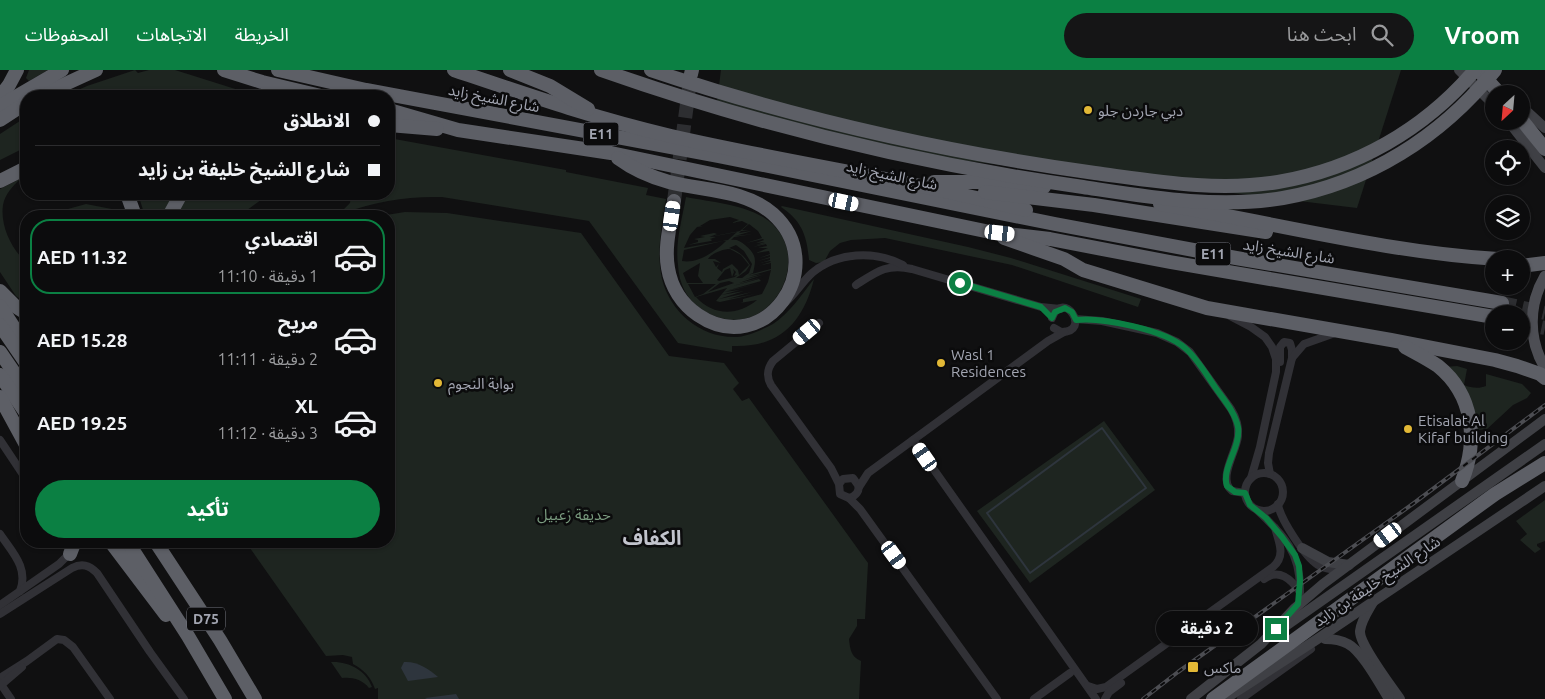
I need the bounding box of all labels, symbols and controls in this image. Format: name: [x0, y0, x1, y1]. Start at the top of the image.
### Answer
search box: [1064, 13, 1414, 58]
icon: search: [1368, 21, 1396, 49]
text: Vroom: [1444, 22, 1520, 49]
text: ابحث هنا: [1287, 23, 1356, 45]
text: المحفوظات: [25, 24, 109, 44]
text: الاتجاهات: [137, 24, 207, 44]
text: الخريطة: [235, 24, 289, 44]
street label: شارع الشيخ زايد: [446, 81, 541, 119]
north arrow: [1485, 85, 1530, 130]
map controls: [1485, 85, 1530, 350]
place label: دبي جاردن جلو: [1098, 102, 1183, 122]
marker: دبي جاردن جلو: [1082, 104, 1094, 116]
text: الانطلاق: [284, 109, 350, 131]
road number: E11: [584, 122, 618, 146]
button: locate: [1485, 140, 1530, 185]
street label: شارع الشيخ زايد: [844, 157, 939, 197]
text: شارع الشيخ خليفة بن زايد: [138, 158, 350, 180]
car: [827, 192, 860, 212]
button: layers: [1485, 195, 1530, 240]
car: [662, 200, 681, 232]
car: [984, 224, 1015, 242]
text: اقتصادي: [245, 228, 318, 250]
icon: car: [333, 234, 378, 279]
street label: شارع الشيخ زايد: [1241, 235, 1336, 271]
road number: E11: [1196, 242, 1230, 265]
text: AED 11.32: [37, 246, 128, 268]
button: +: [1485, 250, 1530, 295]
text: 1 دقيقة · 11:10: [218, 267, 318, 285]
route start: [949, 272, 971, 294]
button: −: [1485, 305, 1530, 350]
text: مريح: [278, 311, 318, 333]
icon: car: [333, 317, 378, 362]
car: [790, 317, 823, 347]
text: AED 15.28: [37, 329, 128, 351]
place label: Wasl 1 Residences: [951, 346, 1026, 380]
text: 2 دقيقة · 11:11: [218, 350, 318, 368]
marker: Wasl 1 Residences: [935, 357, 947, 369]
place label: بوابة النجوم: [448, 375, 514, 395]
marker: بوابة النجوم: [432, 377, 444, 389]
text: XL: [295, 395, 318, 417]
icon: car: [333, 400, 378, 445]
text: AED 19.25: [37, 412, 128, 434]
place label: Etisalat Al Kifaf building: [1418, 412, 1508, 446]
marker: Etisalat Al Kifaf building: [1402, 423, 1414, 435]
text: 3 دقيقة · 11:12: [218, 424, 318, 442]
car: [910, 440, 939, 474]
button: تأكيد: [35, 480, 380, 538]
park label: حديقة زعبيل: [537, 506, 611, 524]
car: [1371, 520, 1404, 550]
district label: الكفاف: [623, 526, 681, 549]
street label: شارع الشيخ خليفة بن زايد: [1311, 532, 1446, 633]
car: [879, 538, 908, 572]
road number: D75: [187, 608, 225, 630]
callout: 2 دقيقة: [1156, 612, 1258, 646]
route end: [1265, 618, 1287, 640]
text: 2 دقيقة: [1180, 619, 1234, 637]
place label: ماكس: [1204, 659, 1241, 677]
marker: ماكس: [1186, 660, 1200, 674]

